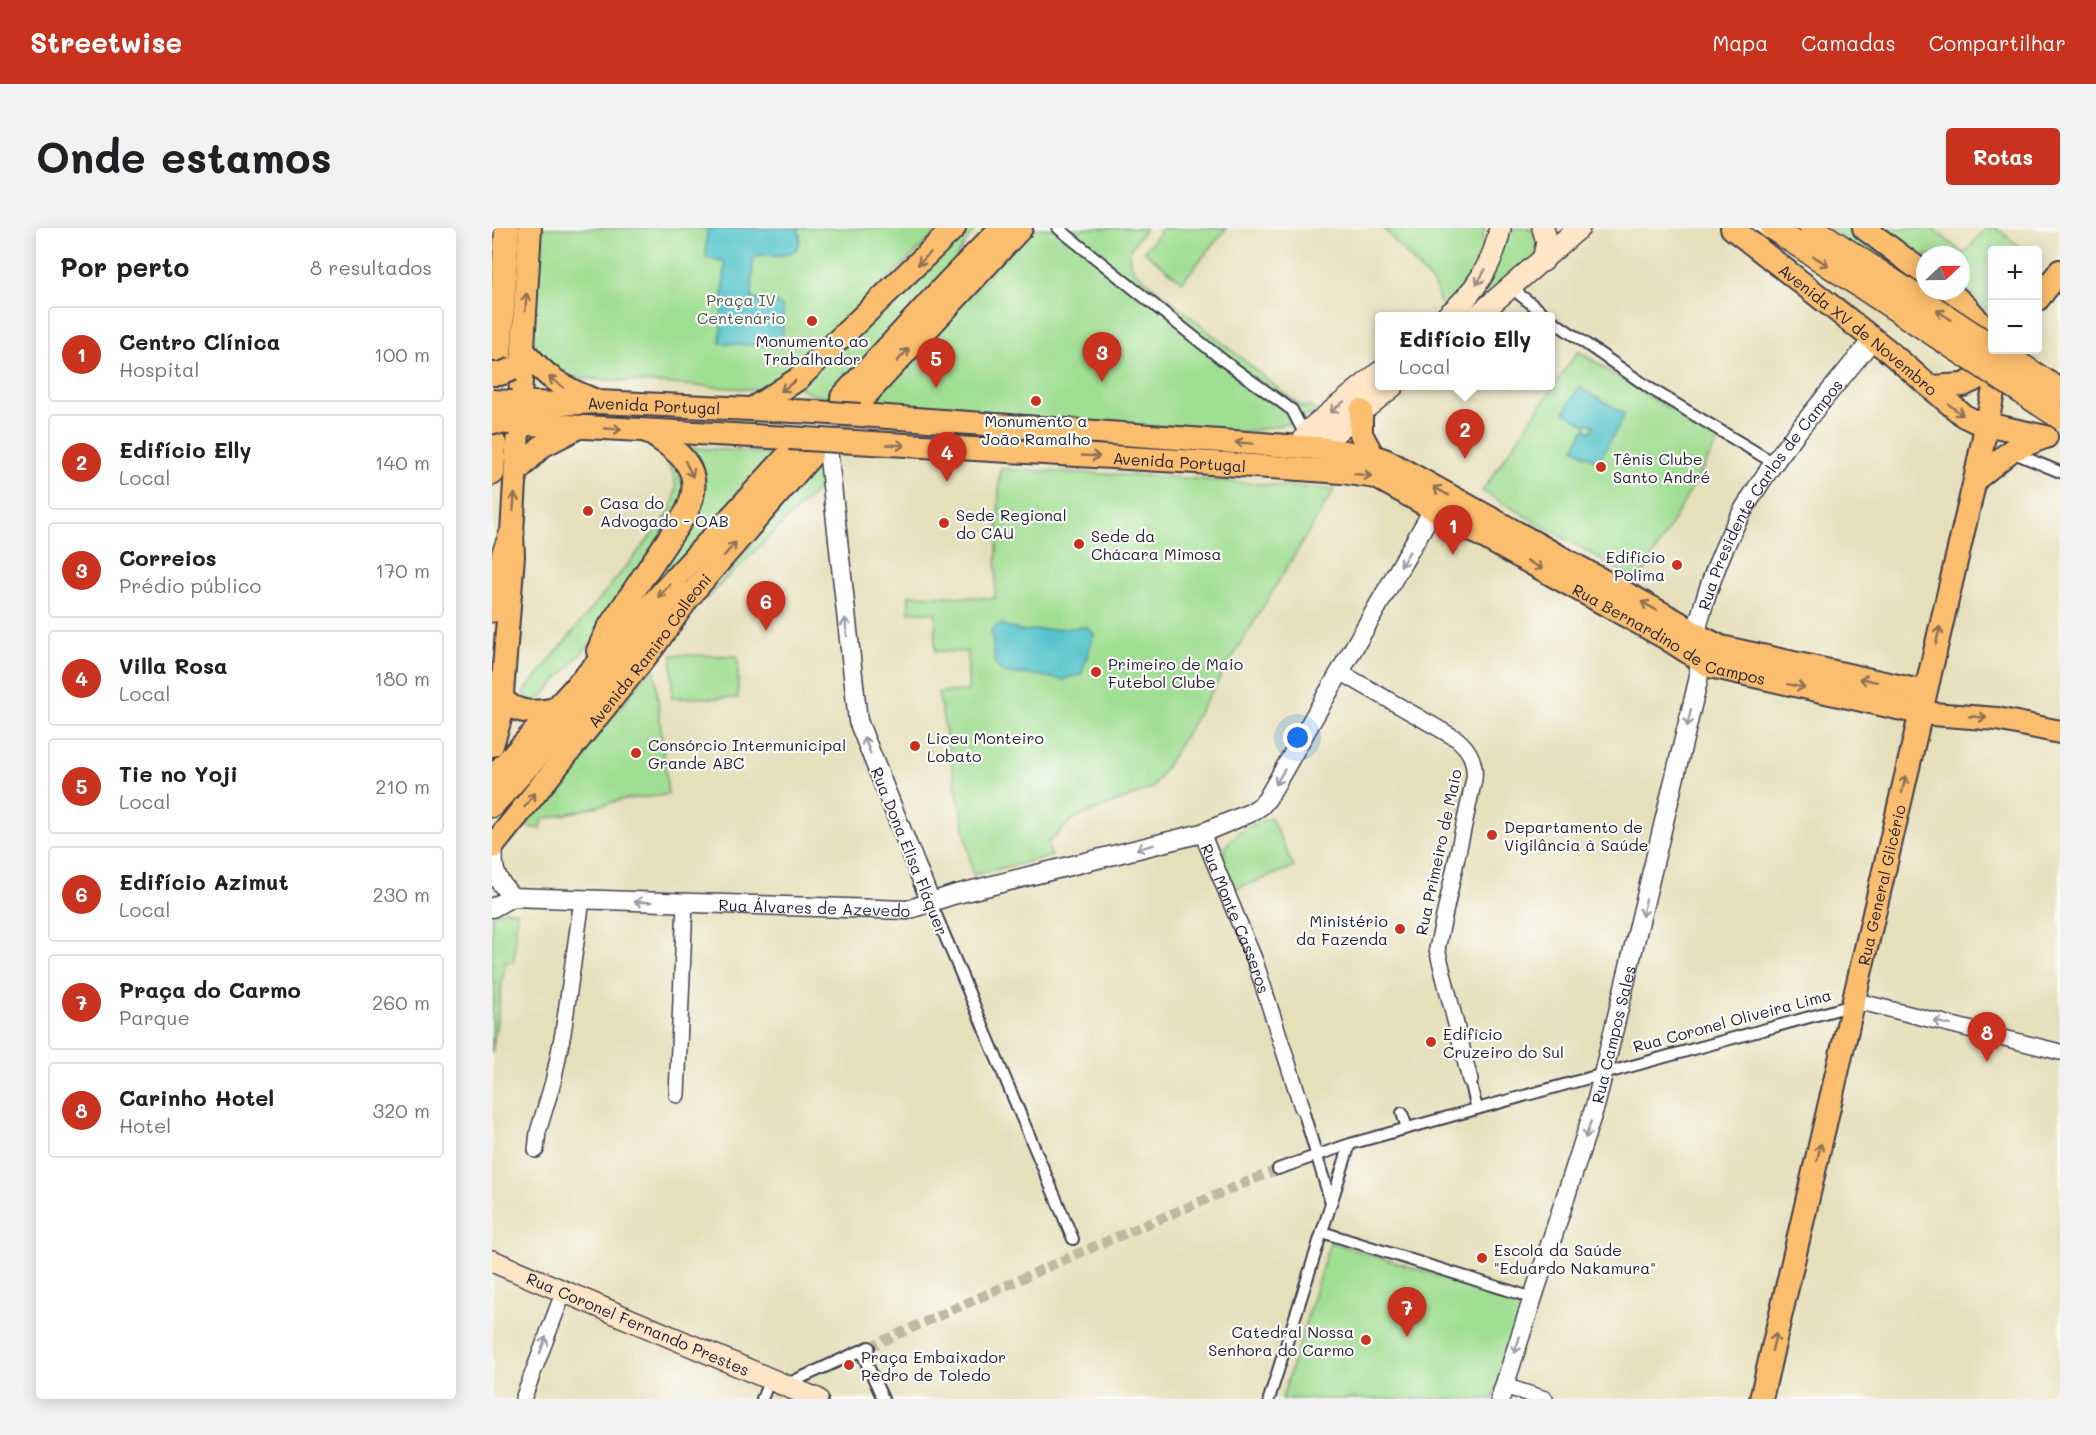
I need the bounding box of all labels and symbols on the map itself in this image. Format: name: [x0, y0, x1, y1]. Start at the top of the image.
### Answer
north arrow: [1916, 246, 1970, 300]
one-way arrow: [916, 251, 931, 266]
one-way arrow: [1813, 254, 1830, 267]
street label: Avenida XV de Novembro: [1775, 259, 1942, 400]
one-way arrow: [1475, 268, 1487, 285]
park label: Praça IV Centenário: [697, 289, 785, 328]
one-way arrow: [521, 292, 532, 312]
one-way arrow: [1935, 308, 1952, 321]
marker: Monumento ao Trabalhador: [805, 314, 819, 328]
place label: Monumento ao Trabalhador: [756, 330, 868, 369]
pin: 3: [1082, 332, 1122, 382]
pin: 5: [916, 338, 956, 388]
one-way arrow: [896, 348, 910, 363]
street label: Rua Presidente Carlos de Campos: [1692, 374, 1847, 612]
one-way arrow: [549, 376, 565, 388]
one-way arrow: [781, 380, 797, 392]
street label: Avenida Portugal: [587, 391, 721, 418]
marker: Monumento a João Ramalho: [1029, 394, 1043, 408]
one-way arrow: [1329, 400, 1345, 413]
one-way arrow: [1948, 404, 1964, 417]
place label: Monumento a João Ramalho: [982, 410, 1090, 449]
pin: 2: [1446, 410, 1484, 459]
one-way arrow: [603, 423, 623, 434]
pin: 4: [928, 432, 966, 482]
one-way arrow: [1235, 438, 1255, 449]
one-way arrow: [886, 439, 906, 450]
street label: Avenida Portugal: [1112, 447, 1247, 476]
place label: Tênis Clube Santo André: [1613, 448, 1711, 487]
one-way arrow: [1080, 451, 1100, 462]
one-way arrow: [684, 460, 696, 478]
marker: Tênis Clube Santo André: [1594, 460, 1608, 474]
one-way arrow: [1352, 470, 1372, 481]
one-way arrow: [1433, 485, 1450, 497]
place label: Casa do Advogado - OAB: [600, 492, 729, 531]
one-way arrow: [509, 493, 520, 513]
marker: Casa do Advogado - OAB: [581, 504, 595, 518]
place label: Sede Regional do CAU: [956, 504, 1067, 543]
pin: 1: [1434, 506, 1472, 555]
marker: Sede Regional do CAU: [937, 516, 951, 530]
place label: Sede da Chácara Mimosa: [1091, 525, 1222, 564]
marker: Sede da Chácara Mimosa: [1072, 537, 1086, 551]
one-way arrow: [723, 542, 737, 557]
place label: Edifício Polima: [1606, 546, 1665, 585]
one-way arrow: [1399, 550, 1411, 567]
marker: Edifício Polima: [1670, 558, 1684, 572]
one-way arrow: [1525, 560, 1543, 571]
street label: Avenida Ramiro Colleoni: [582, 568, 715, 731]
street label: Rua Bernardino de Campos: [1569, 578, 1768, 689]
pin: 6: [746, 582, 786, 631]
one-way arrow: [657, 583, 671, 598]
one-way arrow: [1641, 600, 1658, 612]
one-way arrow: [841, 618, 852, 638]
one-way arrow: [1933, 626, 1945, 645]
place label: Primeiro de Maio Futebol Clube: [1108, 653, 1243, 692]
marker: Primeiro de Maio Futebol Clube: [1089, 665, 1103, 679]
one-way arrow: [1858, 673, 1877, 685]
one-way arrow: [1787, 680, 1806, 692]
one-way arrow: [1683, 708, 1694, 727]
one-way arrow: [1968, 712, 1988, 723]
your location: [1283, 723, 1312, 752]
place label: Liceu Monteiro Lobato: [927, 727, 1044, 766]
place label: Consórcio Intermunicipal Grande ABC: [648, 734, 846, 773]
one-way arrow: [861, 737, 872, 755]
marker: Liceu Monteiro Lobato: [908, 739, 922, 753]
marker: Consórcio Intermunicipal Grande ABC: [629, 746, 643, 760]
street label: Rua Dona Elisa Fláquer: [867, 764, 953, 938]
street label: Rua Primeiro de Maio: [1410, 767, 1466, 937]
one-way arrow: [1274, 768, 1286, 785]
one-way arrow: [1898, 774, 1910, 793]
one-way arrow: [524, 792, 537, 808]
street label: Rua General Glicério: [1852, 802, 1910, 967]
place label: Departamento de Vigilância à Saúde: [1504, 816, 1648, 855]
marker: Departamento de Vigilância à Saúde: [1485, 828, 1499, 842]
street label: Rua Monte Casseros: [1197, 840, 1275, 996]
one-way arrow: [1136, 842, 1155, 854]
street label: Rua Álvares de Azevedo: [718, 893, 910, 921]
one-way arrow: [633, 896, 653, 907]
one-way arrow: [1637, 898, 1649, 917]
place label: Ministério da Fazenda: [1296, 910, 1388, 949]
marker: Ministério da Fazenda: [1393, 922, 1407, 936]
street label: Rua Campos Sales: [1586, 963, 1639, 1105]
street label: Rua Coronel Oliveira Lima: [1631, 983, 1833, 1057]
pin: 8: [1968, 1012, 2006, 1062]
one-way arrow: [1933, 1016, 1952, 1028]
place label: Edifício Cruzeiro do Sul: [1443, 1023, 1564, 1062]
marker: Edifício Cruzeiro do Sul: [1424, 1035, 1438, 1049]
one-way arrow: [1581, 1120, 1592, 1139]
one-way arrow: [1813, 1143, 1825, 1162]
place label: Escola da Saúde "Eduardo Nakamura": [1494, 1239, 1656, 1278]
marker: Escola da Saúde "Eduardo Nakamura": [1475, 1251, 1489, 1265]
street label: Rua Coronel Fernando Prestes: [524, 1267, 753, 1380]
pin: 7: [1388, 1288, 1426, 1337]
place label: Catedral Nossa Senhora do Carmo: [1208, 1321, 1354, 1360]
marker: Catedral Nossa Senhora do Carmo: [1359, 1333, 1373, 1347]
one-way arrow: [1769, 1333, 1781, 1352]
one-way arrow: [1511, 1335, 1522, 1354]
one-way arrow: [538, 1336, 549, 1355]
place label: Praça Embaixador Pedro de Toledo: [861, 1346, 1006, 1385]
marker: Praça Embaixador Pedro de Toledo: [842, 1358, 856, 1372]

